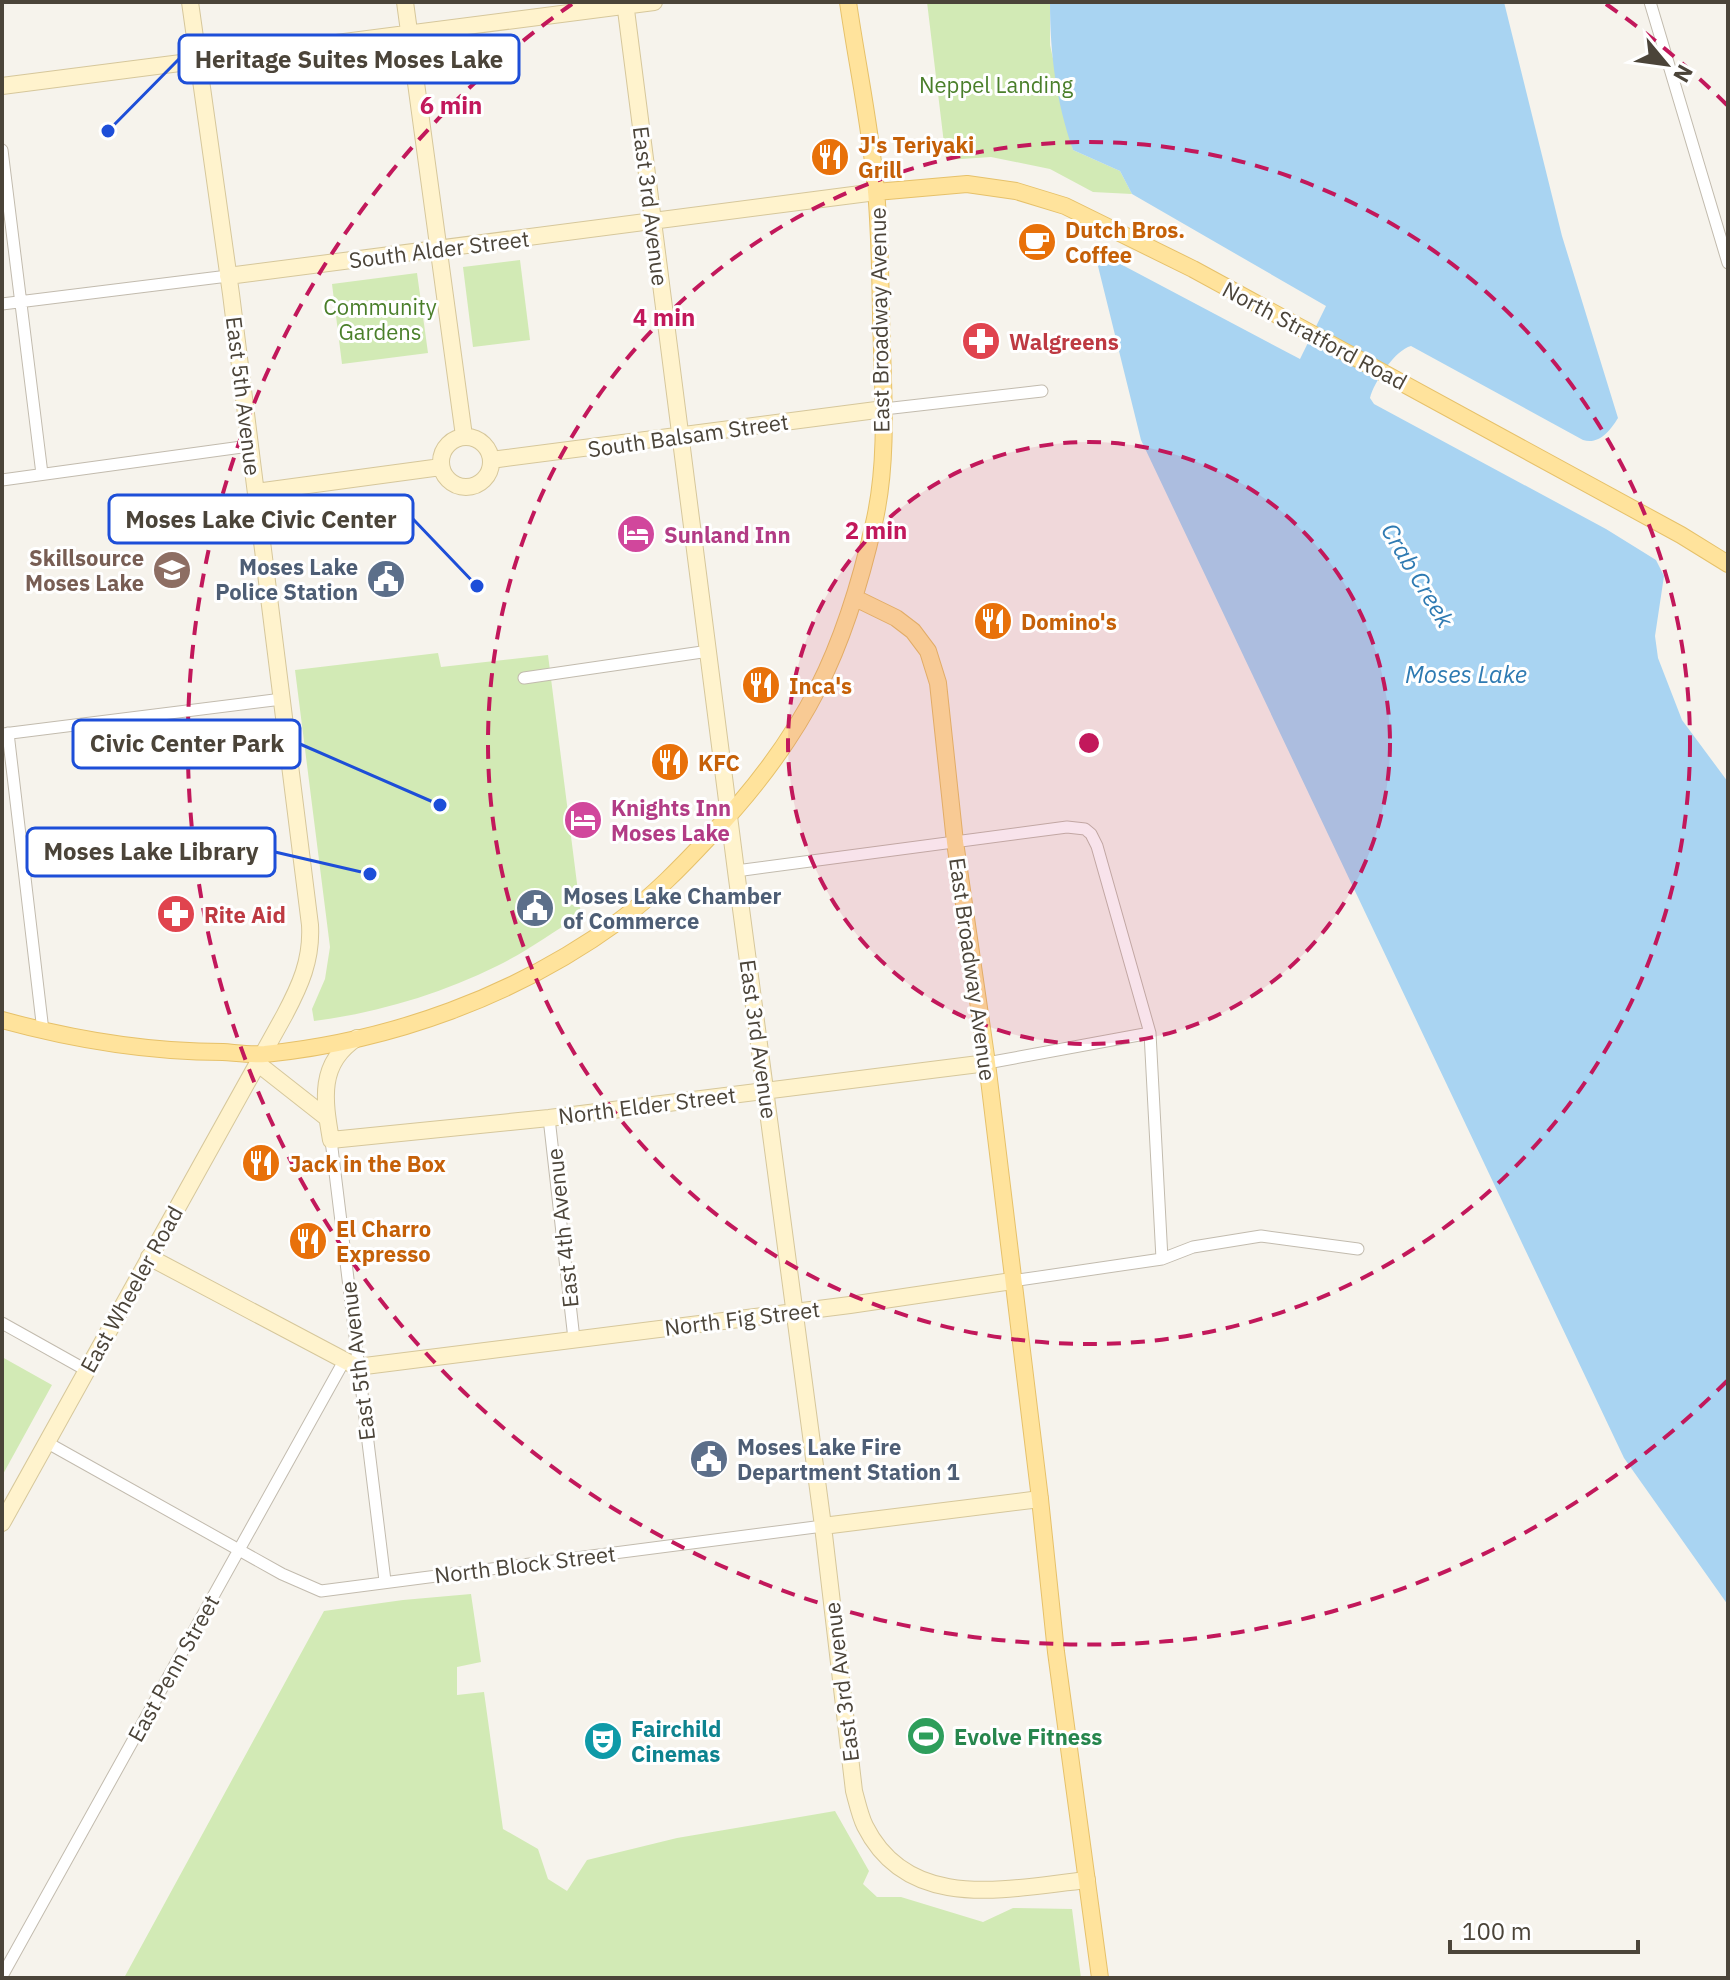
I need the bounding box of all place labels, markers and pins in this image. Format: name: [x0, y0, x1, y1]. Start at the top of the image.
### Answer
callout: Heritage Suites Moses Lake: [179, 35, 519, 83]
place label: J's Teriyaki Grill: [858, 130, 974, 184]
restaurant icon: J's Teriyaki Grill: [809, 136, 851, 178]
place label: Dutch Bros. Coffee: [1065, 215, 1185, 269]
cafe icon: Dutch Bros. Coffee: [1016, 221, 1058, 263]
pharmacy icon: Walgreens: [960, 320, 1002, 362]
place label: Walgreens: [1009, 327, 1119, 356]
callout: Moses Lake Civic Center: [109, 495, 413, 543]
hotel icon: Sunland Inn: [615, 513, 657, 555]
place label: Sunland Inn: [664, 520, 791, 549]
place label: Skillsource Moses Lake: [25, 543, 144, 597]
school or university icon: Skillsource Moses Lake: [151, 549, 193, 591]
place label: Moses Lake Police Station: [215, 552, 358, 606]
public building icon: Moses Lake Police Station: [365, 558, 407, 600]
restaurant icon: Domino's: [972, 600, 1014, 642]
place label: Domino's: [1021, 607, 1117, 636]
restaurant icon: Inca's: [740, 664, 782, 706]
place label: Inca's: [789, 671, 852, 700]
callout: Civic Center Park: [73, 720, 300, 768]
centre of rings: [1075, 729, 1103, 757]
restaurant icon: KFC: [649, 741, 691, 783]
place label: KFC: [698, 748, 740, 777]
place label: Knights Inn Moses Lake: [611, 793, 731, 847]
hotel icon: Knights Inn Moses Lake: [562, 799, 604, 841]
callout: Moses Lake Library: [27, 828, 275, 876]
place label: Moses Lake Chamber of Commerce: [563, 881, 781, 935]
public building icon: Moses Lake Chamber of Commerce: [514, 887, 556, 929]
pharmacy icon: Rite Aid: [155, 893, 197, 935]
place label: Rite Aid: [204, 900, 286, 929]
restaurant icon: Jack in the Box: [240, 1142, 282, 1184]
place label: Jack in the Box: [289, 1149, 446, 1178]
place label: El Charro Expresso: [336, 1214, 431, 1268]
restaurant icon: El Charro Expresso: [287, 1220, 329, 1262]
place label: Moses Lake Fire Department Station 1: [737, 1432, 960, 1486]
public building icon: Moses Lake Fire Department Station 1: [688, 1438, 730, 1480]
place label: Fairchild Cinemas: [631, 1714, 721, 1768]
sports icon: Evolve Fitness: [905, 1715, 947, 1757]
theatre icon: Fairchild Cinemas: [582, 1720, 624, 1762]
place label: Evolve Fitness: [954, 1722, 1102, 1751]

